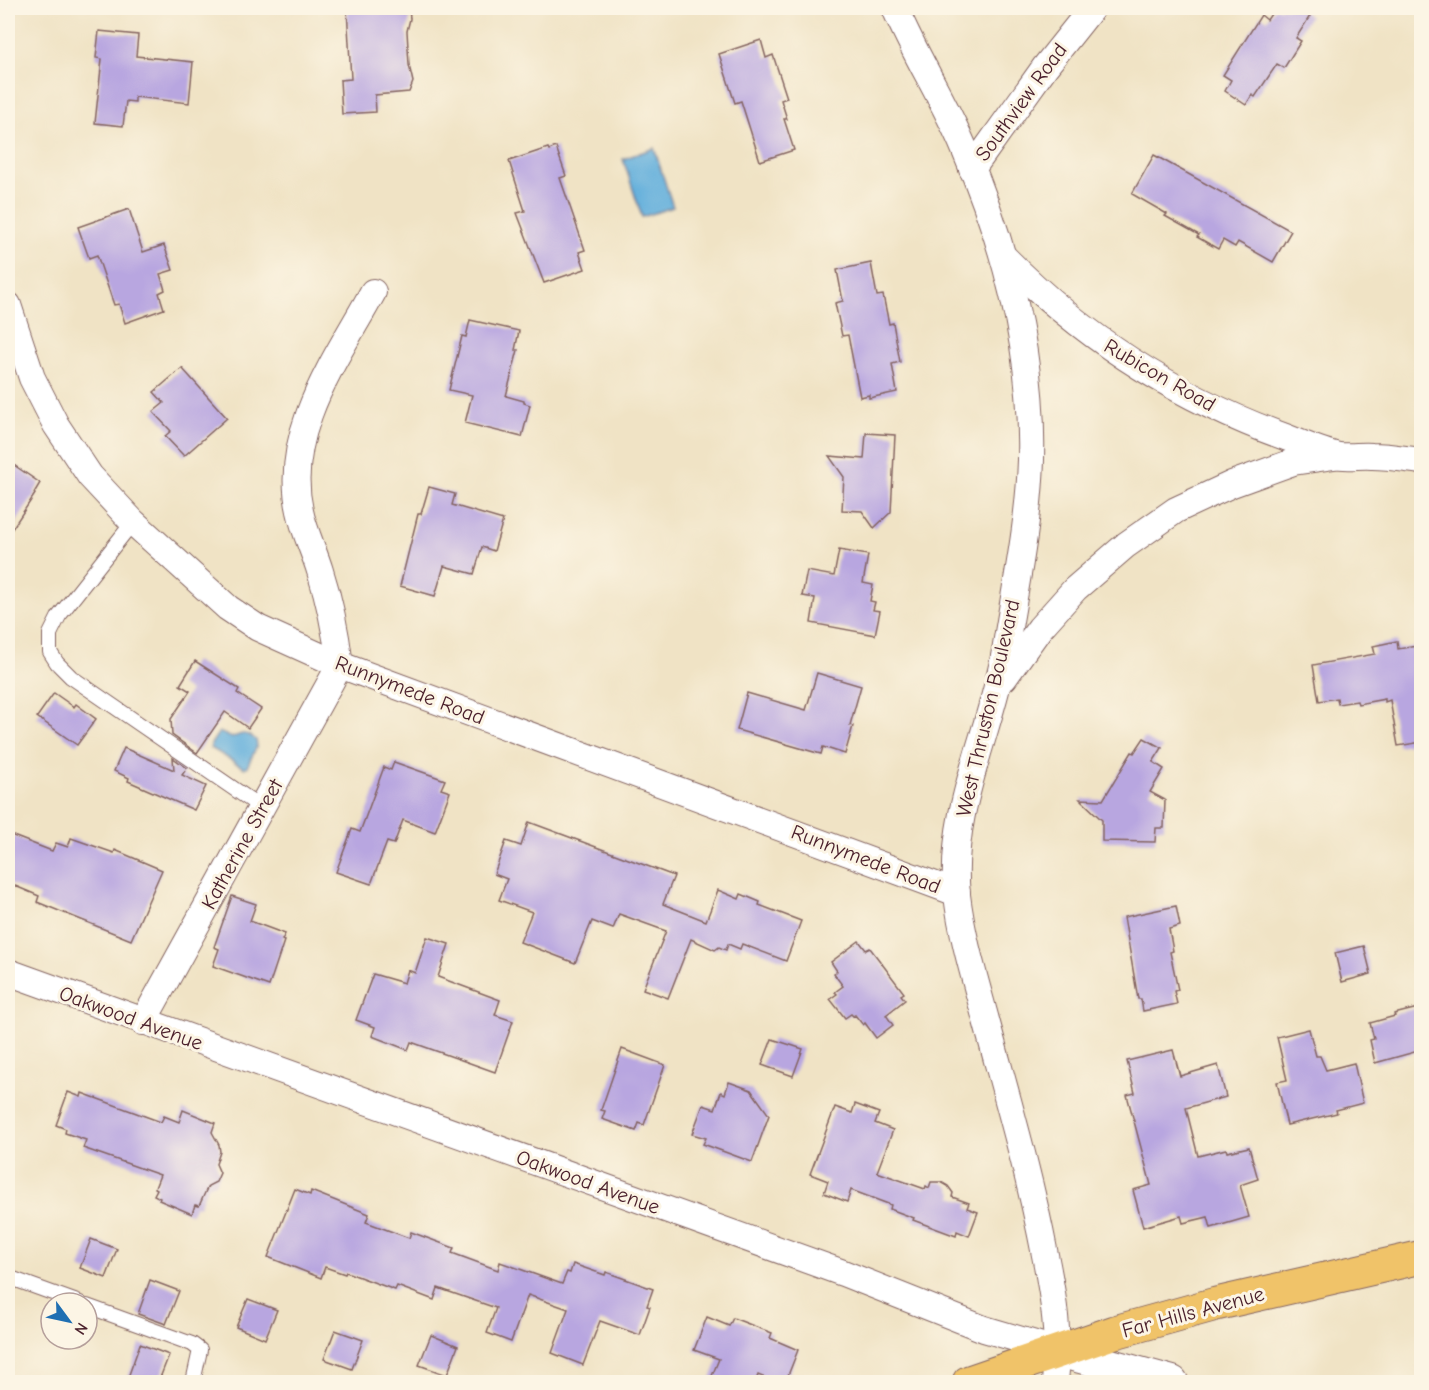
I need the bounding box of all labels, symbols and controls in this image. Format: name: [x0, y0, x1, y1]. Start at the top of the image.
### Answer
street label: Southview Road: [970, 38, 1072, 166]
street label: Rubicon Road: [1100, 333, 1220, 417]
street label: West Thruston Boulevard: [951, 597, 1025, 819]
street label: Runnymede Road: [332, 651, 488, 729]
street label: Katherine Street: [196, 774, 288, 913]
street label: Runnymede Road: [788, 820, 944, 898]
street label: Oakwood Avenue: [56, 981, 206, 1055]
street label: Oakwood Avenue: [513, 1145, 663, 1219]
street label: Far Hills Avenue: [1119, 1282, 1267, 1342]
north arrow: [39, 1291, 99, 1351]
text: N: [70, 1319, 91, 1338]

